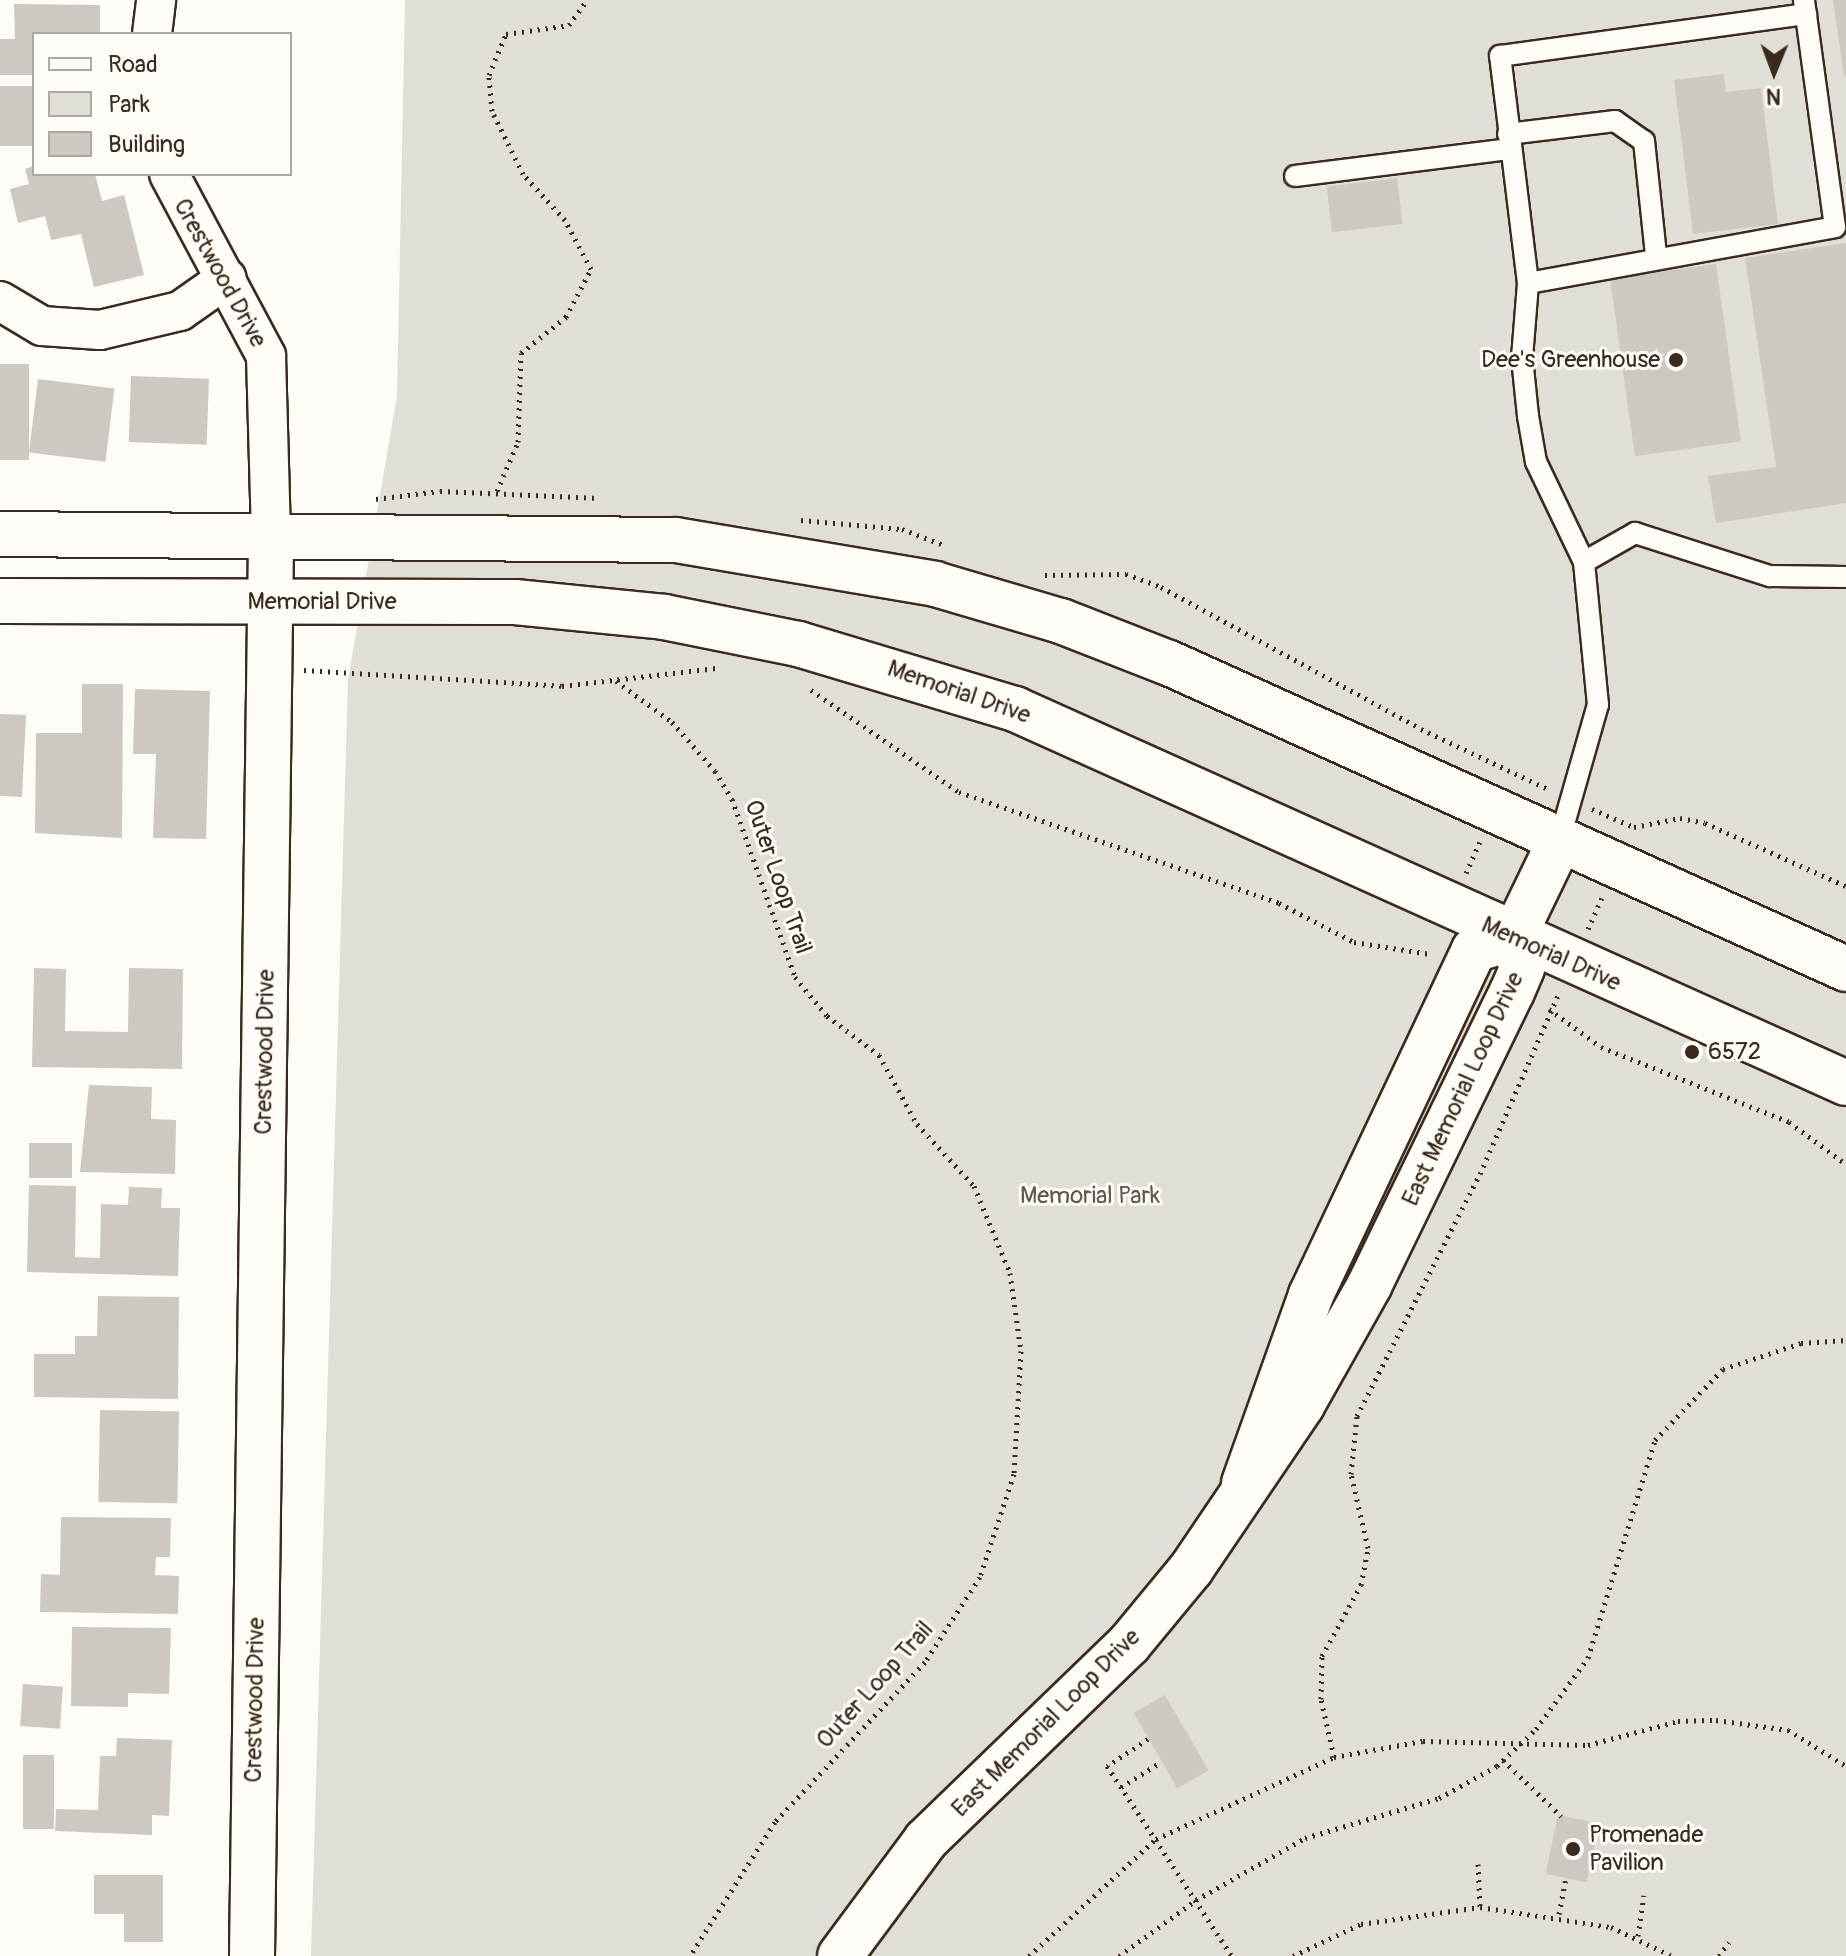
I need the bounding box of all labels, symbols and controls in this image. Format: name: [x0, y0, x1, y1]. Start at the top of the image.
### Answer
legend: [32, 32, 292, 176]
north arrow: [1734, 32, 1814, 112]
text: Road: [108, 50, 158, 79]
text: N: [1766, 82, 1781, 110]
text: Park: [108, 90, 150, 119]
text: Building: [108, 130, 185, 159]
street label: Crestwood Drive: [167, 194, 273, 352]
place label: Dee's Greenhouse: [1481, 346, 1660, 374]
marker: Dee's Greenhouse: [1667, 351, 1685, 369]
street label: Memorial Drive: [247, 588, 397, 616]
street label: Memorial Drive: [884, 654, 1034, 730]
street label: Outer Loop Trail: [738, 796, 818, 958]
street label: Memorial Drive: [1477, 910, 1625, 998]
street label: East Memorial Loop Drive: [1396, 968, 1530, 1210]
street label: Crestwood Drive: [249, 969, 281, 1135]
place label: 6572: [1708, 1038, 1761, 1066]
marker: 6572: [1683, 1043, 1701, 1061]
park label: Memorial Park: [1020, 1182, 1160, 1210]
street label: Outer Loop Trail: [810, 1616, 940, 1754]
street label: Crestwood Drive: [239, 1617, 271, 1783]
street label: East Memorial Loop Drive: [946, 1623, 1146, 1823]
place label: Promenade Pavilion: [1589, 1821, 1703, 1877]
marker: Promenade Pavilion: [1564, 1840, 1582, 1858]

